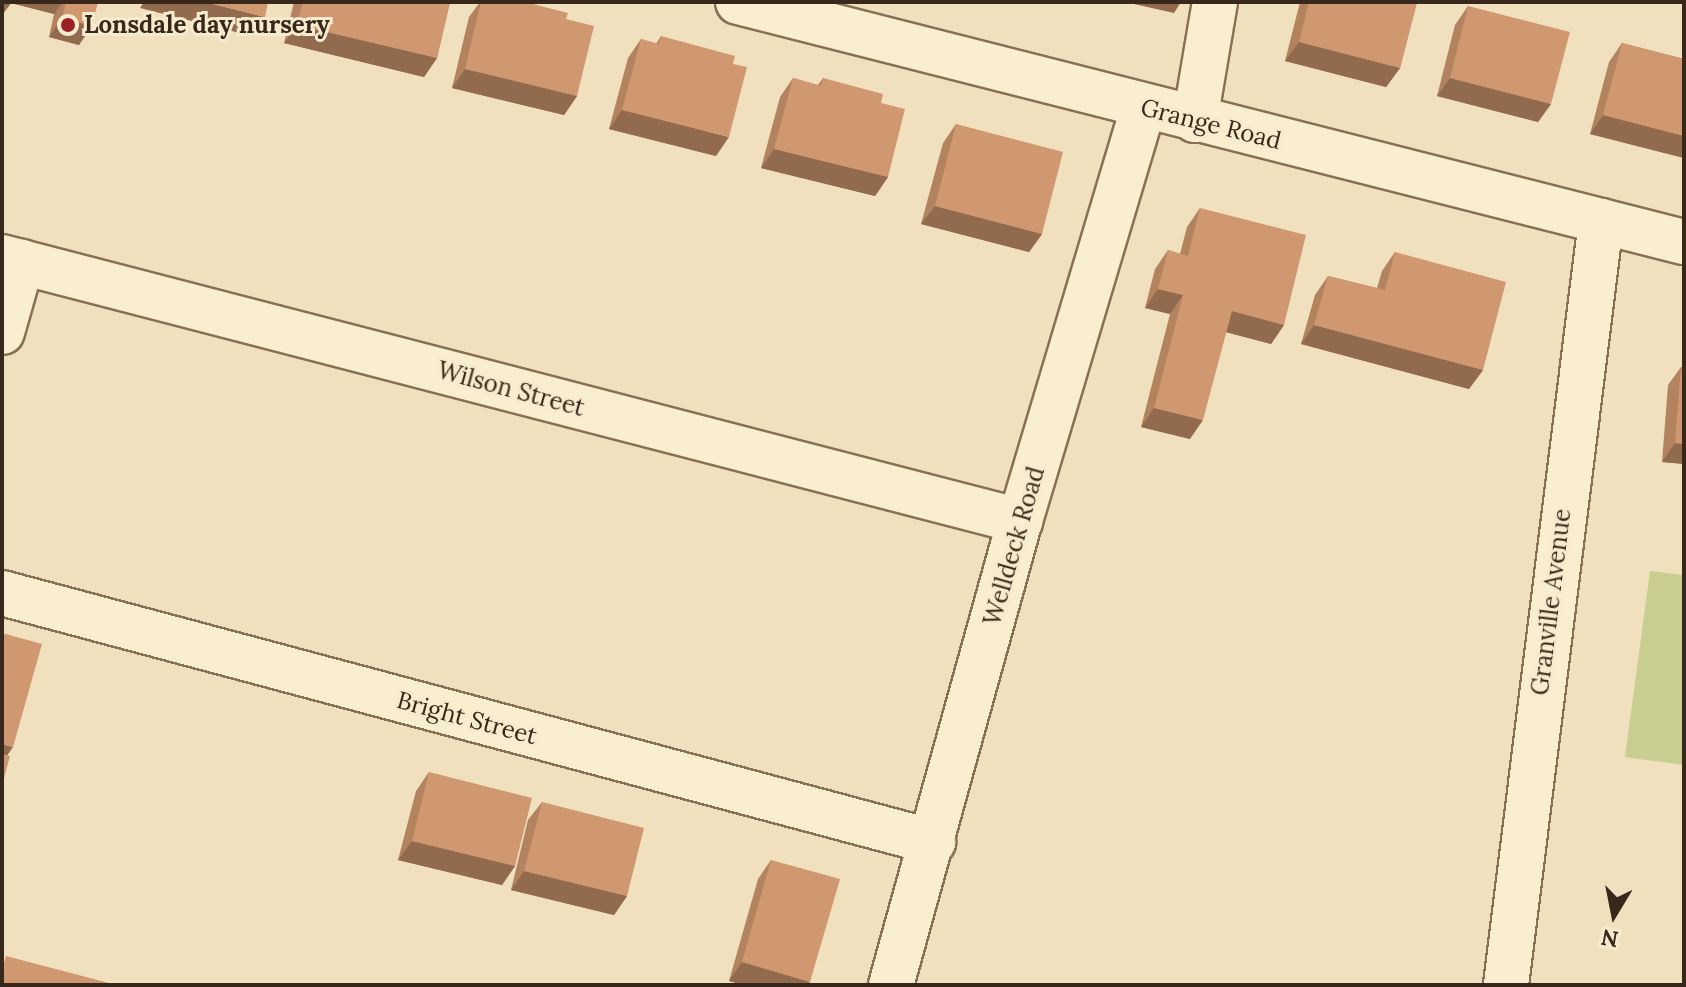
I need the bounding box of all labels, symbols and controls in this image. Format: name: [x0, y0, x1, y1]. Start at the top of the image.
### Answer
place label: Lonsdale day nursery: [84, 11, 330, 39]
marker: Lonsdale day nursery: [59, 16, 77, 34]
street label: Grange Road: [1138, 93, 1284, 155]
street label: Wilson Street: [434, 356, 588, 422]
street label: Welldeck Road: [978, 463, 1050, 629]
street label: Granville Avenue: [1525, 507, 1577, 697]
street label: Bright Street: [394, 686, 540, 750]
north arrow: [1574, 875, 1654, 955]
text: N: [1599, 923, 1621, 954]

